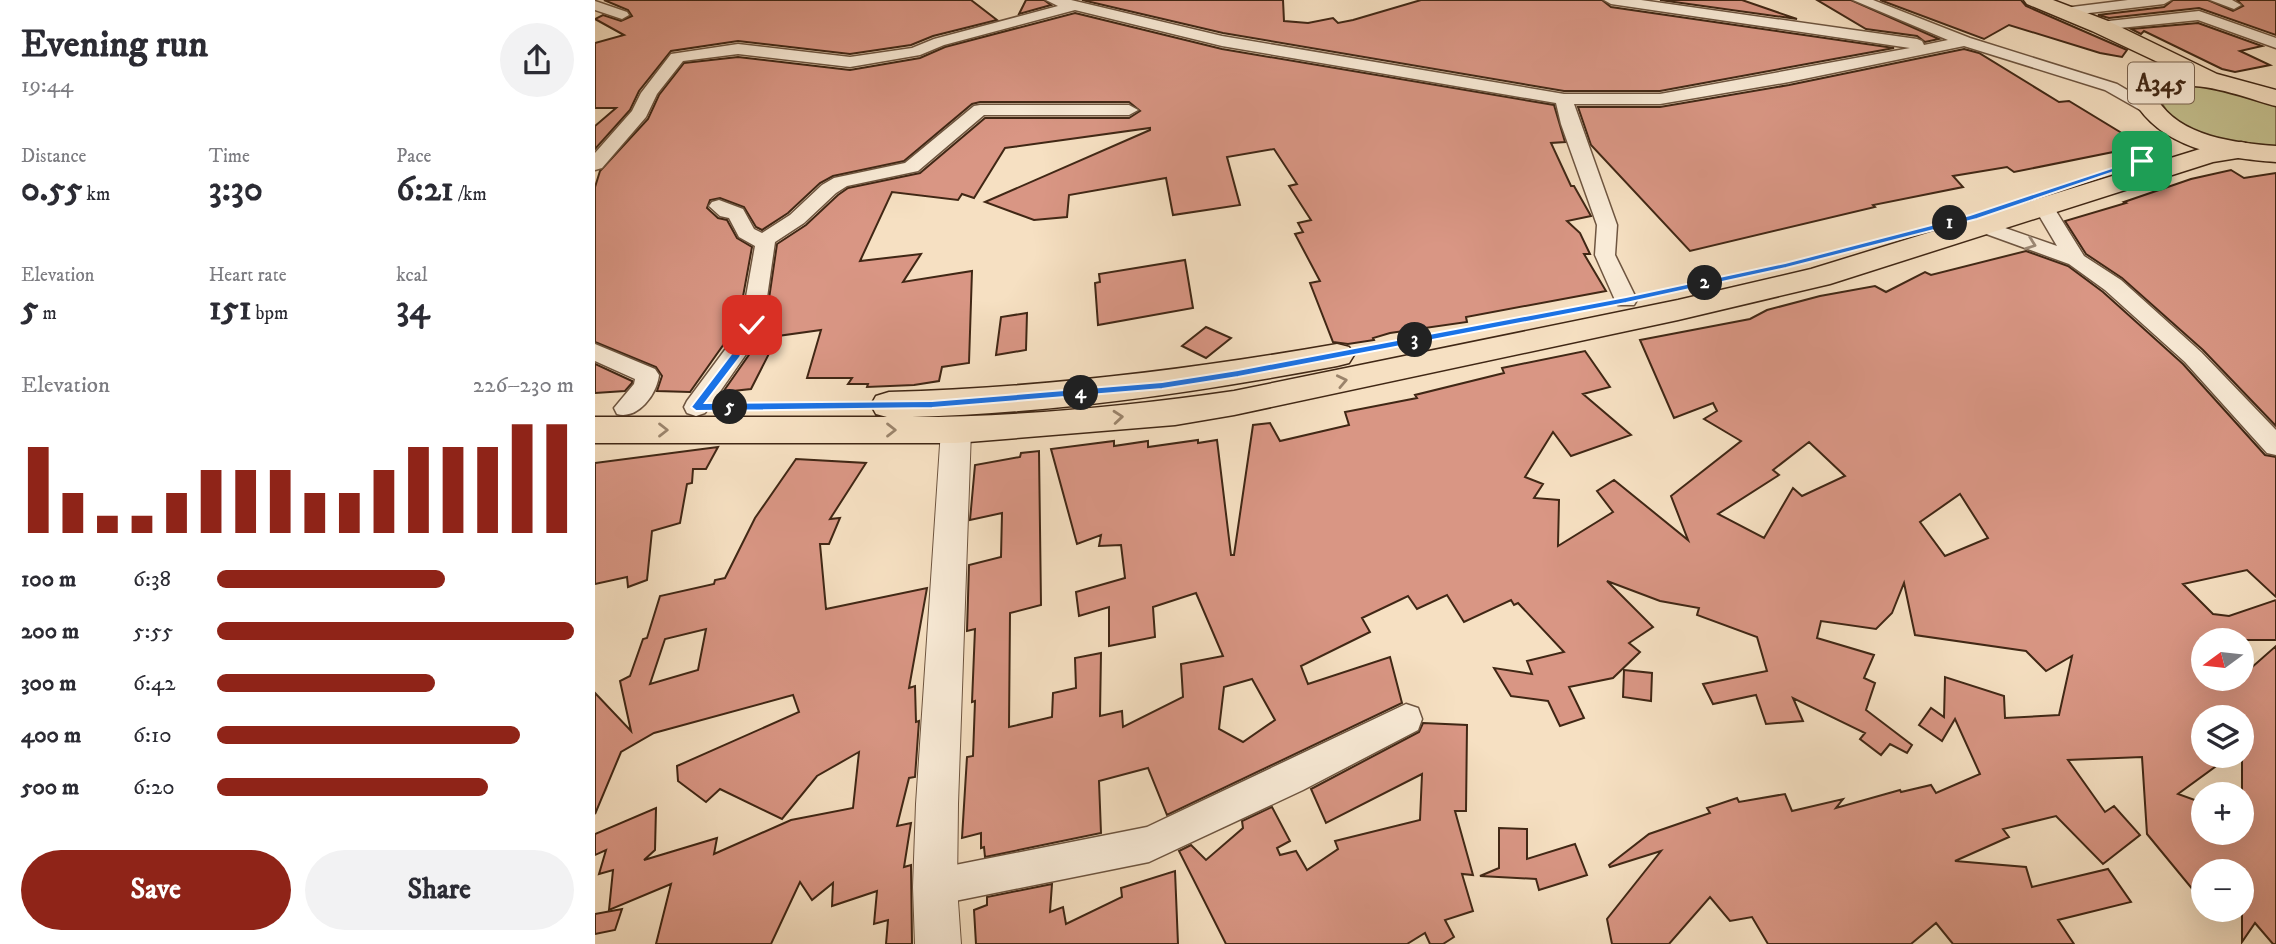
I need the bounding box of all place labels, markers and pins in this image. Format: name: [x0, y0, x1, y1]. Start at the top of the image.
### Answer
pin: [2112, 131, 2172, 191]
pin: 1: [1933, 206, 1967, 241]
pin: 2: [1687, 266, 1723, 300]
pin: [722, 295, 782, 355]
pin: 3: [1397, 322, 1433, 358]
pin: 4: [1063, 376, 1099, 410]
pin: 5: [713, 390, 747, 424]

